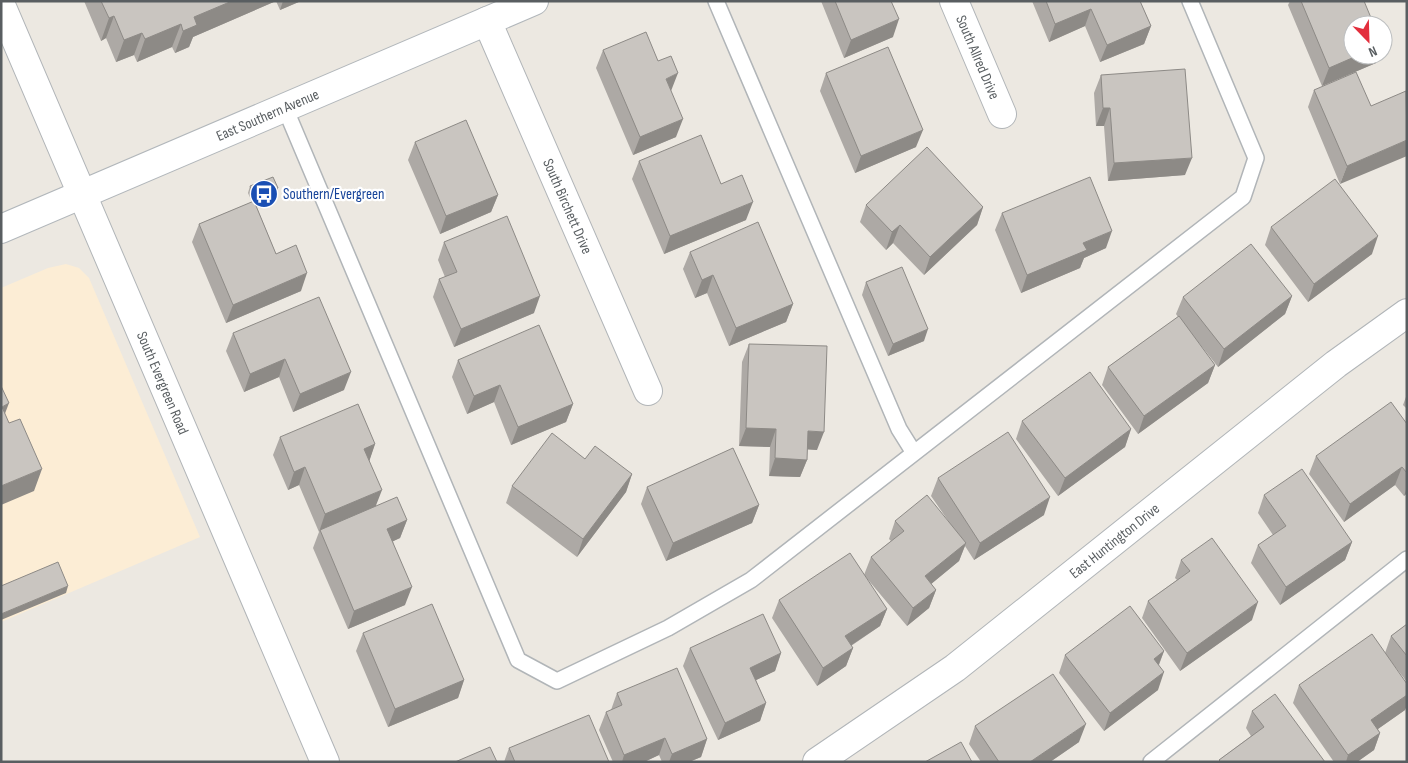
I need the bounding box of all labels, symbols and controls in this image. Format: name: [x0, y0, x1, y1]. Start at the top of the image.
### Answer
street label: South Allred Drive: [952, 12, 1004, 102]
north arrow: [1343, 15, 1393, 65]
text: N: [1366, 42, 1380, 61]
street label: East Southern Avenue: [213, 85, 322, 145]
street label: South Birchett Drive: [539, 156, 597, 257]
bus stop icon: Southern/Evergreen: [249, 179, 279, 209]
place label: Southern/Evergreen: [283, 185, 384, 204]
street label: South Evergreen Road: [132, 328, 193, 437]
street label: East Huntington Drive: [1066, 499, 1163, 582]

